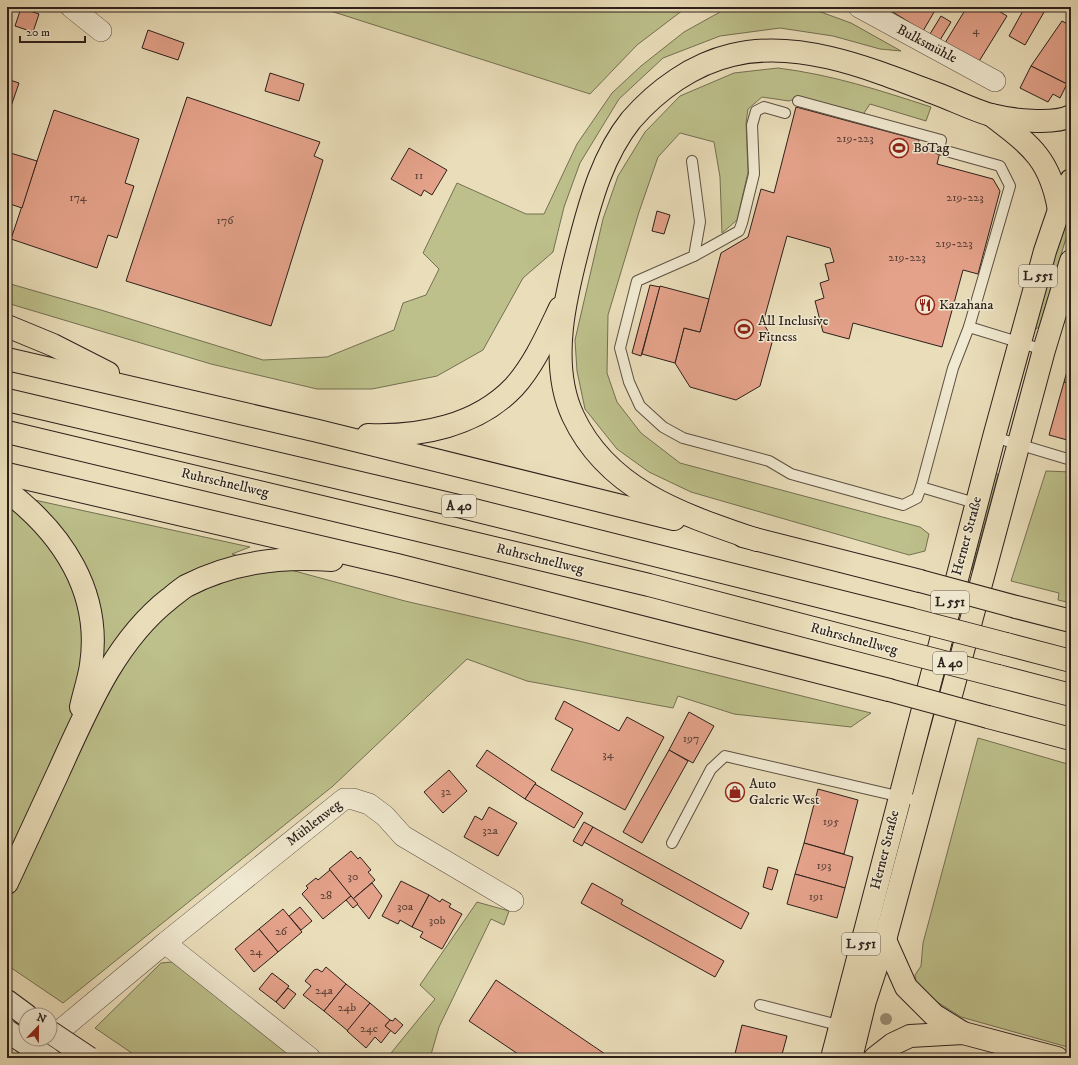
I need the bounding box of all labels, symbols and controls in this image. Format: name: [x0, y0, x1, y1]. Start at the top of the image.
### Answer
scale bar: [20, 18, 85, 44]
street label: Bulksmühle: [894, 21, 961, 68]
house number: 4: [973, 23, 981, 38]
text: 20 m: [26, 25, 50, 40]
house number: 219-223: [836, 131, 874, 146]
sports icon: BoTag: [888, 137, 910, 159]
place label: BoTag: [913, 139, 949, 157]
house number: 11: [415, 168, 423, 183]
house number: 174: [69, 190, 88, 205]
house number: 219-223: [946, 190, 984, 205]
house number: 176: [217, 213, 234, 228]
house number: 219-223: [935, 236, 973, 251]
house number: 219-223: [888, 250, 926, 265]
road number: L 551: [1019, 265, 1057, 287]
restaurant icon: Kazahana: [914, 294, 936, 316]
place label: Kazahana: [939, 296, 993, 314]
place label: All Inclusive Fitness: [758, 312, 829, 346]
sports icon: All Inclusive Fitness: [733, 318, 755, 340]
street label: Ruhrschnellweg: [179, 464, 271, 502]
street label: Herner Straße: [948, 494, 986, 577]
road number: A 40: [442, 495, 476, 517]
street label: Ruhrschnellweg: [494, 539, 586, 579]
road number: L 551: [931, 591, 969, 613]
street label: Ruhrschnellweg: [808, 619, 900, 659]
road number: A 40: [933, 652, 967, 674]
house number: 197: [683, 731, 699, 746]
house number: 34: [602, 747, 615, 762]
place label: Auto Galerie West: [749, 775, 820, 809]
shop icon: Auto Galerie West: [724, 781, 746, 803]
house number: 32: [441, 784, 451, 799]
street label: Mühlenweg: [283, 796, 345, 850]
street label: Herner Straße: [866, 808, 904, 892]
house number: 195: [823, 814, 839, 829]
house number: 32a: [482, 823, 499, 838]
house number: 193: [817, 858, 831, 873]
house number: 30: [348, 869, 358, 884]
house number: 28: [320, 888, 332, 903]
house number: 191: [809, 889, 823, 904]
house number: 30a: [397, 899, 414, 914]
house number: 30b: [429, 913, 446, 928]
house number: 26: [275, 924, 288, 939]
road number: L 551: [842, 933, 880, 955]
house number: 24: [250, 944, 263, 959]
house number: 24a: [315, 983, 334, 998]
house number: 24b: [338, 1000, 357, 1015]
north arrow: [18, 1007, 58, 1047]
text: N: [35, 1010, 48, 1027]
house number: 24c: [360, 1021, 378, 1036]

